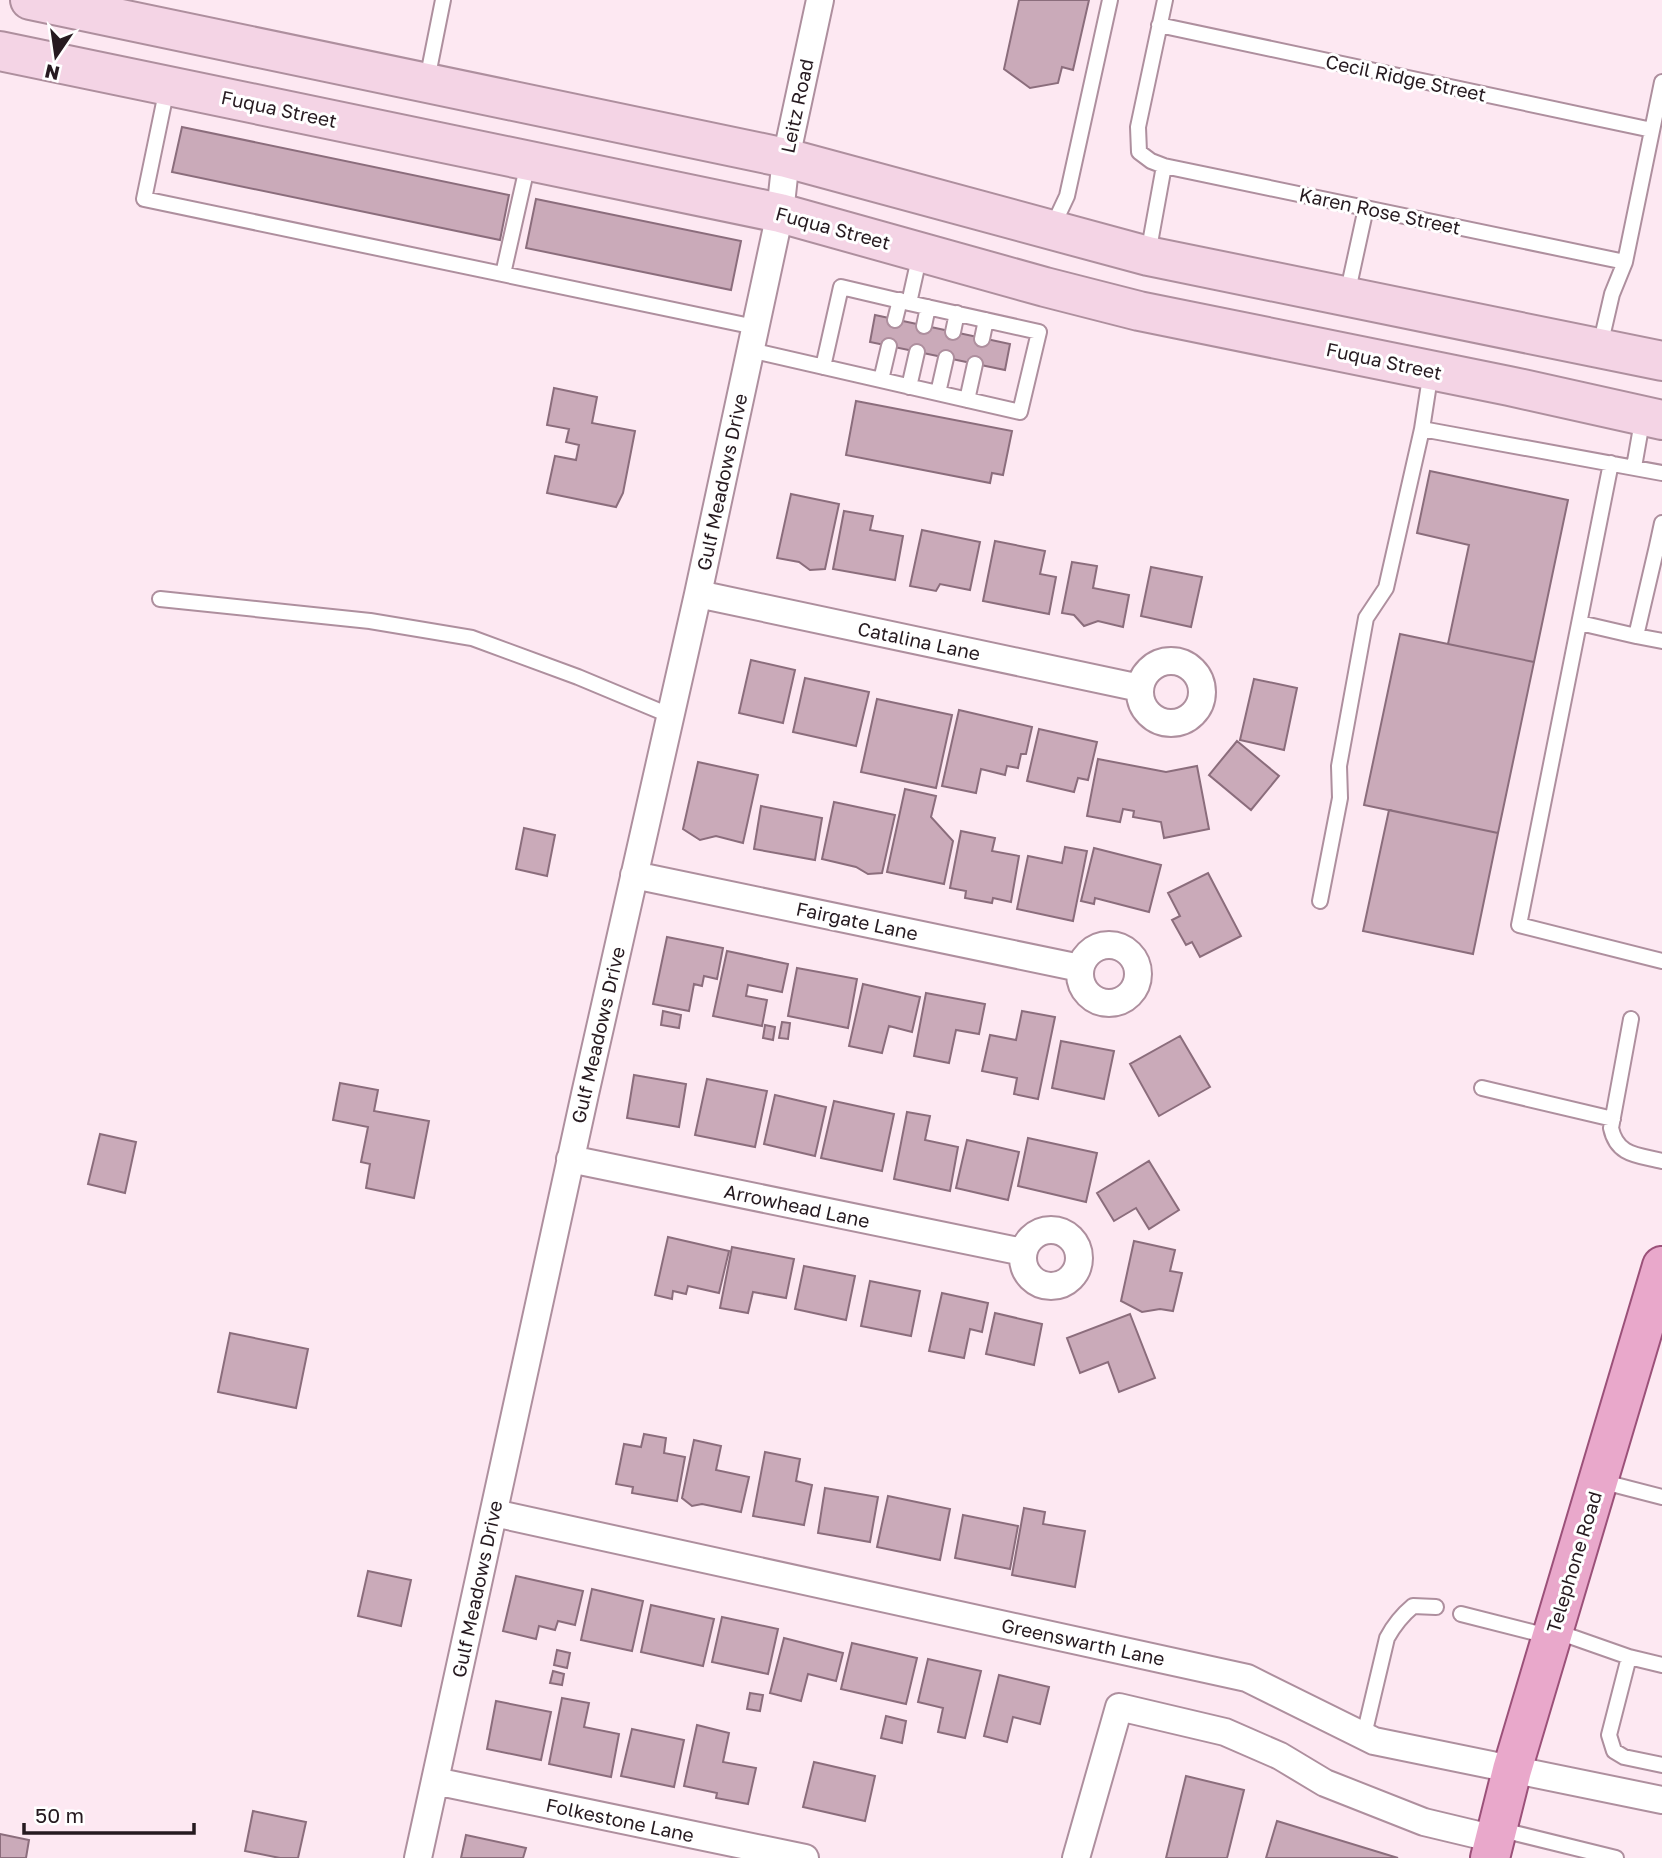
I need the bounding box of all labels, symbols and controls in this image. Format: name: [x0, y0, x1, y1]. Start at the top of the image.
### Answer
north arrow: [21, 21, 91, 91]
street label: Cecil Ridge Street: [1324, 49, 1489, 106]
street label: Leitz Road: [775, 57, 818, 155]
text: N: [42, 60, 62, 86]
street label: Fuqua Street: [219, 85, 339, 132]
street label: Karen Rose Street: [1297, 182, 1463, 239]
street label: Fuqua Street: [773, 201, 893, 254]
street label: Fuqua Street: [1324, 337, 1444, 384]
street label: Gulf Meadows Drive: [691, 391, 752, 573]
street label: Catalina Lane: [856, 616, 982, 665]
street label: Fairgate Lane: [794, 896, 920, 945]
street label: Gulf Meadows Drive: [566, 944, 629, 1125]
street label: Arrowhead Lane: [722, 1179, 872, 1232]
street label: Telephone Road: [1541, 1488, 1606, 1635]
street label: Gulf Meadows Drive: [446, 1498, 507, 1680]
street label: Greenswarth Lane: [999, 1613, 1167, 1670]
scale bar: [24, 1792, 194, 1836]
street label: Folkestone Lane: [544, 1793, 696, 1846]
text: 50 m: [35, 1802, 84, 1828]

